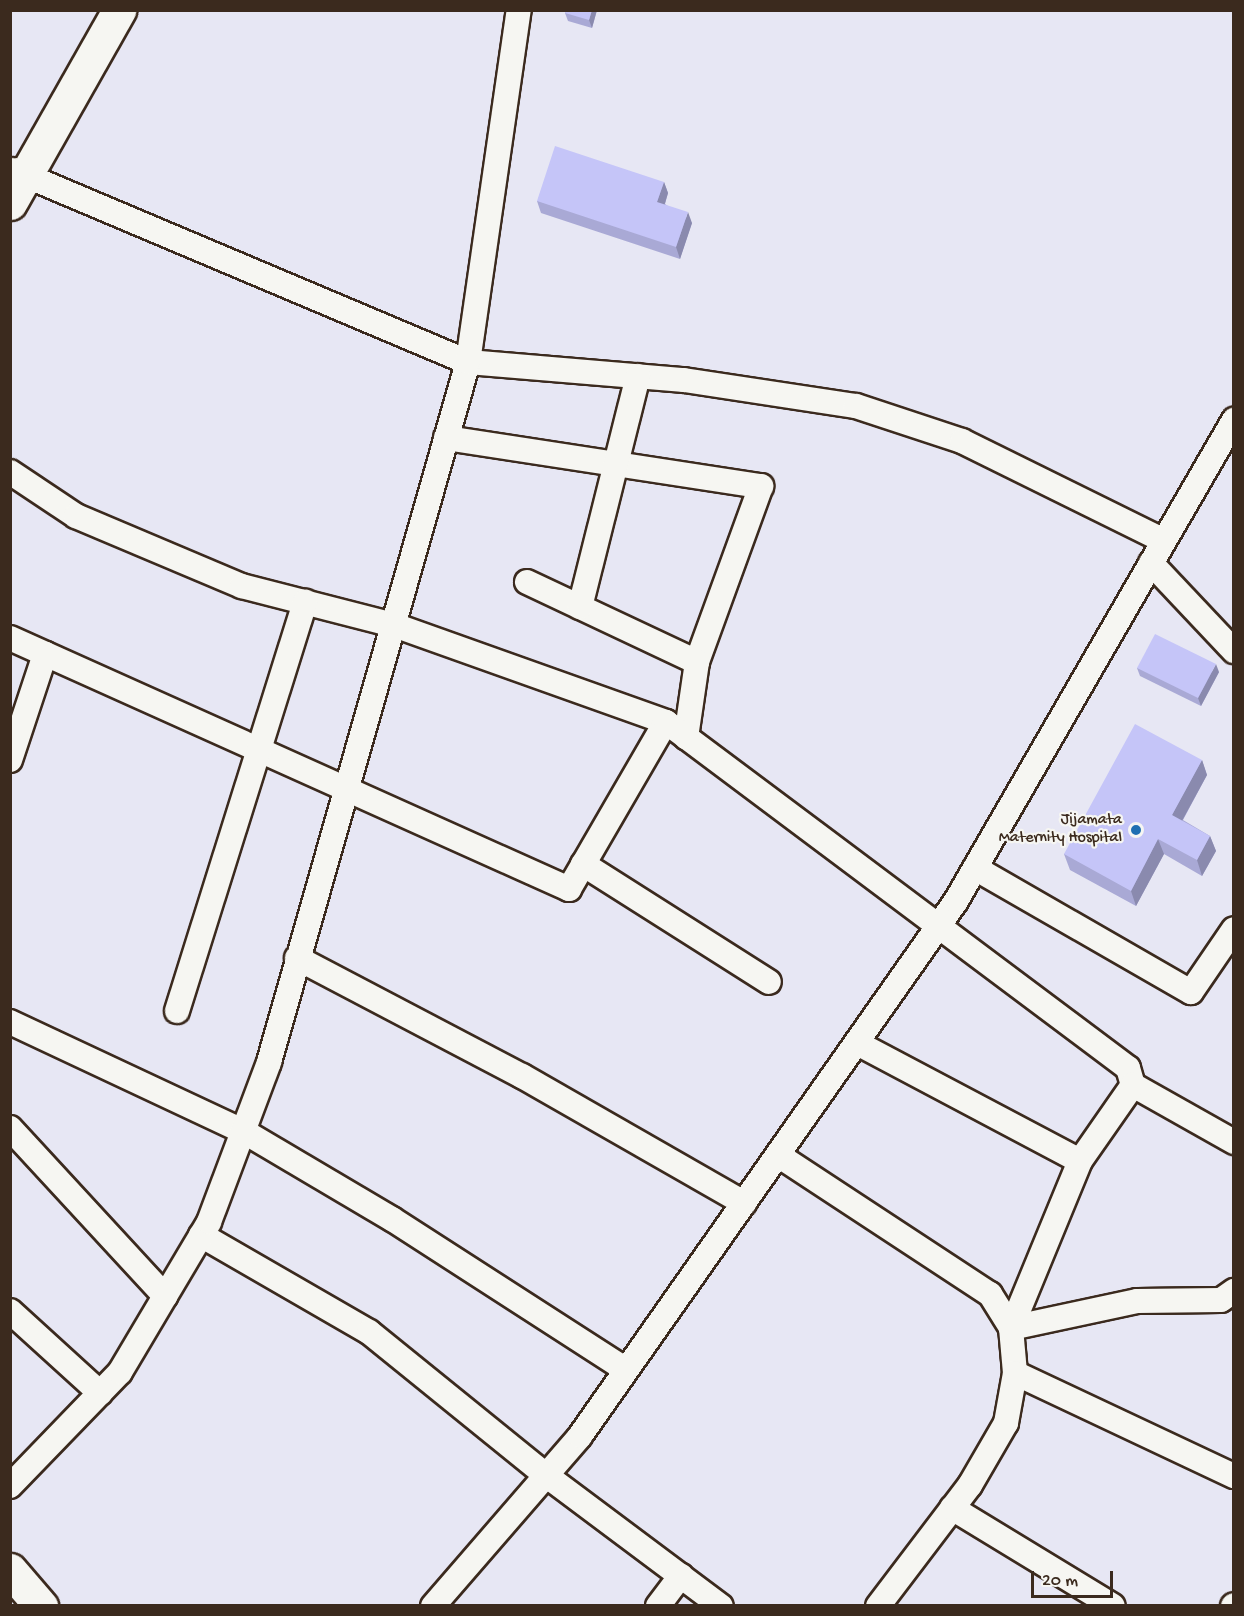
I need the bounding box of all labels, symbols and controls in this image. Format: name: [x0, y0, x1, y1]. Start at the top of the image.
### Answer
place label: Jijamata Maternity Hospital: [999, 811, 1122, 849]
marker: Jijamata Maternity Hospital: [1127, 821, 1145, 839]
scale bar: [1034, 1559, 1116, 1597]
text: 20 m: [1042, 1571, 1078, 1592]

